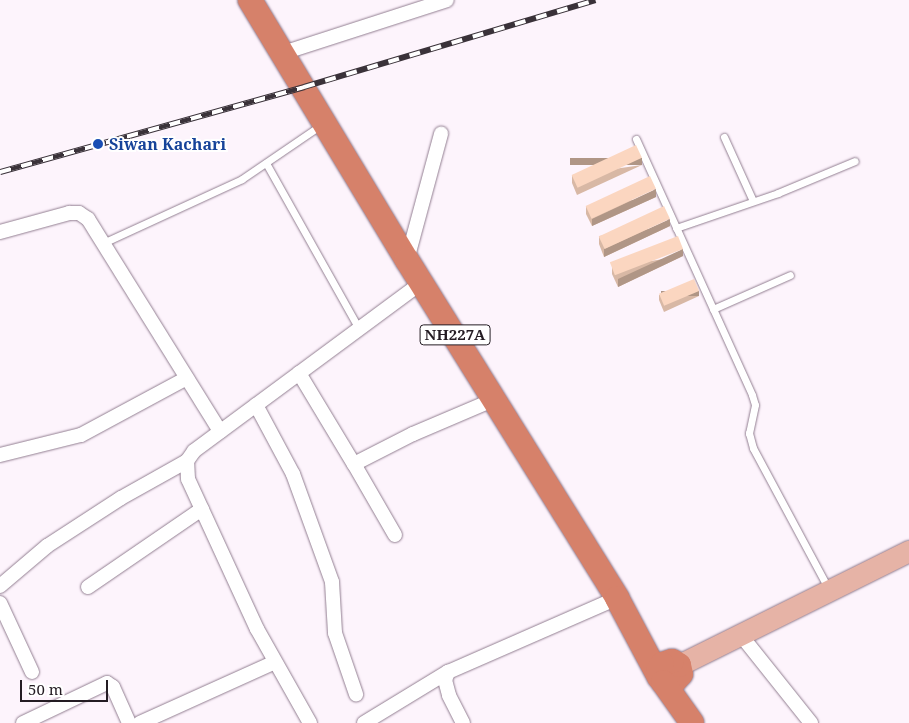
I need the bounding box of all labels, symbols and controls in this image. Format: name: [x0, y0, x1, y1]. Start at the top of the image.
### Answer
place label: Siwan Kachari: [109, 134, 226, 154]
marker: Siwan Kachari: [91, 137, 105, 151]
road number: NH227A: [419, 322, 491, 348]
scale bar: [22, 670, 110, 702]
text: 50 m: [28, 679, 63, 699]

